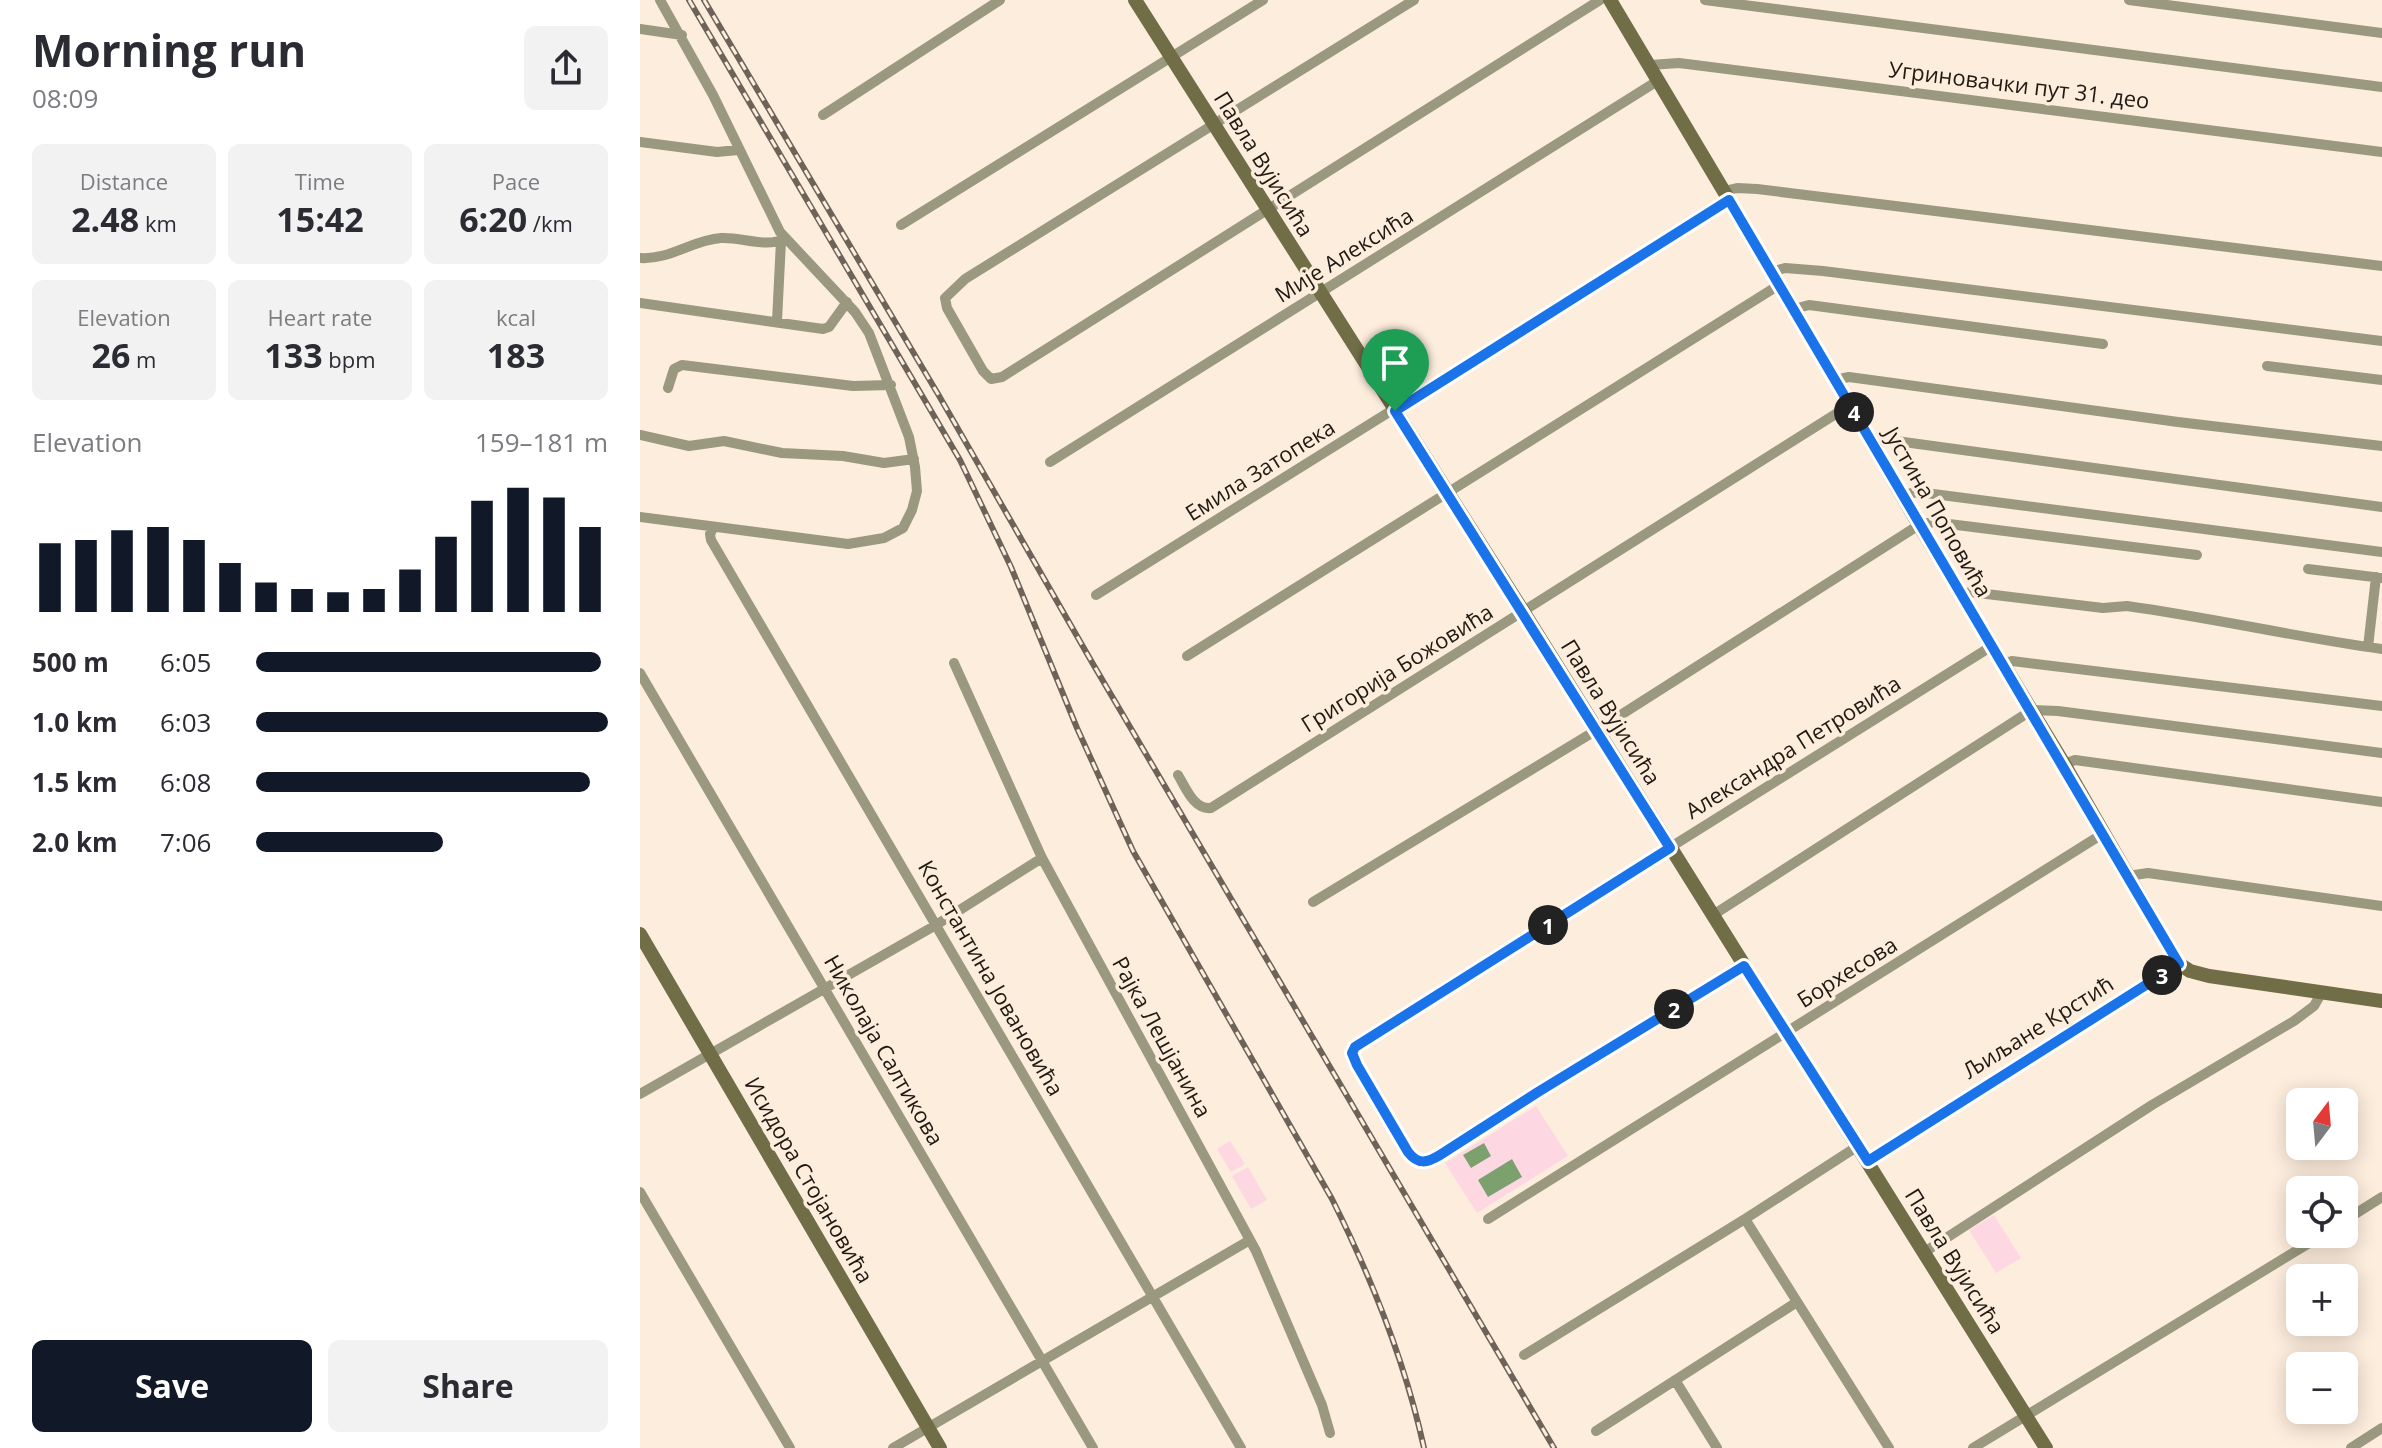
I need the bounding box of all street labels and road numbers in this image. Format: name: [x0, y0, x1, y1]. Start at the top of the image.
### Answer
street label: Угриновачки пут 31. део: [1887, 53, 2151, 115]
street label: Павла Вујисића: [1208, 85, 1322, 242]
street label: Мије Алексића: [1269, 200, 1418, 309]
street label: Емила Затопека: [1179, 411, 1340, 527]
street label: Јустина Поповића: [1877, 419, 2000, 602]
street label: Григорија Божовића: [1295, 596, 1498, 738]
street label: Павла Вујисића: [1555, 633, 1669, 790]
street label: Александра Петровића: [1679, 668, 1906, 825]
street label: Константина Јовановића: [912, 854, 1072, 1101]
street label: Борхесова: [1791, 929, 1902, 1014]
street label: Николаја Салтикова: [818, 949, 952, 1150]
street label: Рајка Лешјанина: [1106, 951, 1220, 1122]
street label: Љиљане Крстић: [1956, 968, 2119, 1085]
street label: Исидора Стојановића: [739, 1071, 881, 1288]
street label: Павла Вујисића: [1899, 1182, 2013, 1339]

